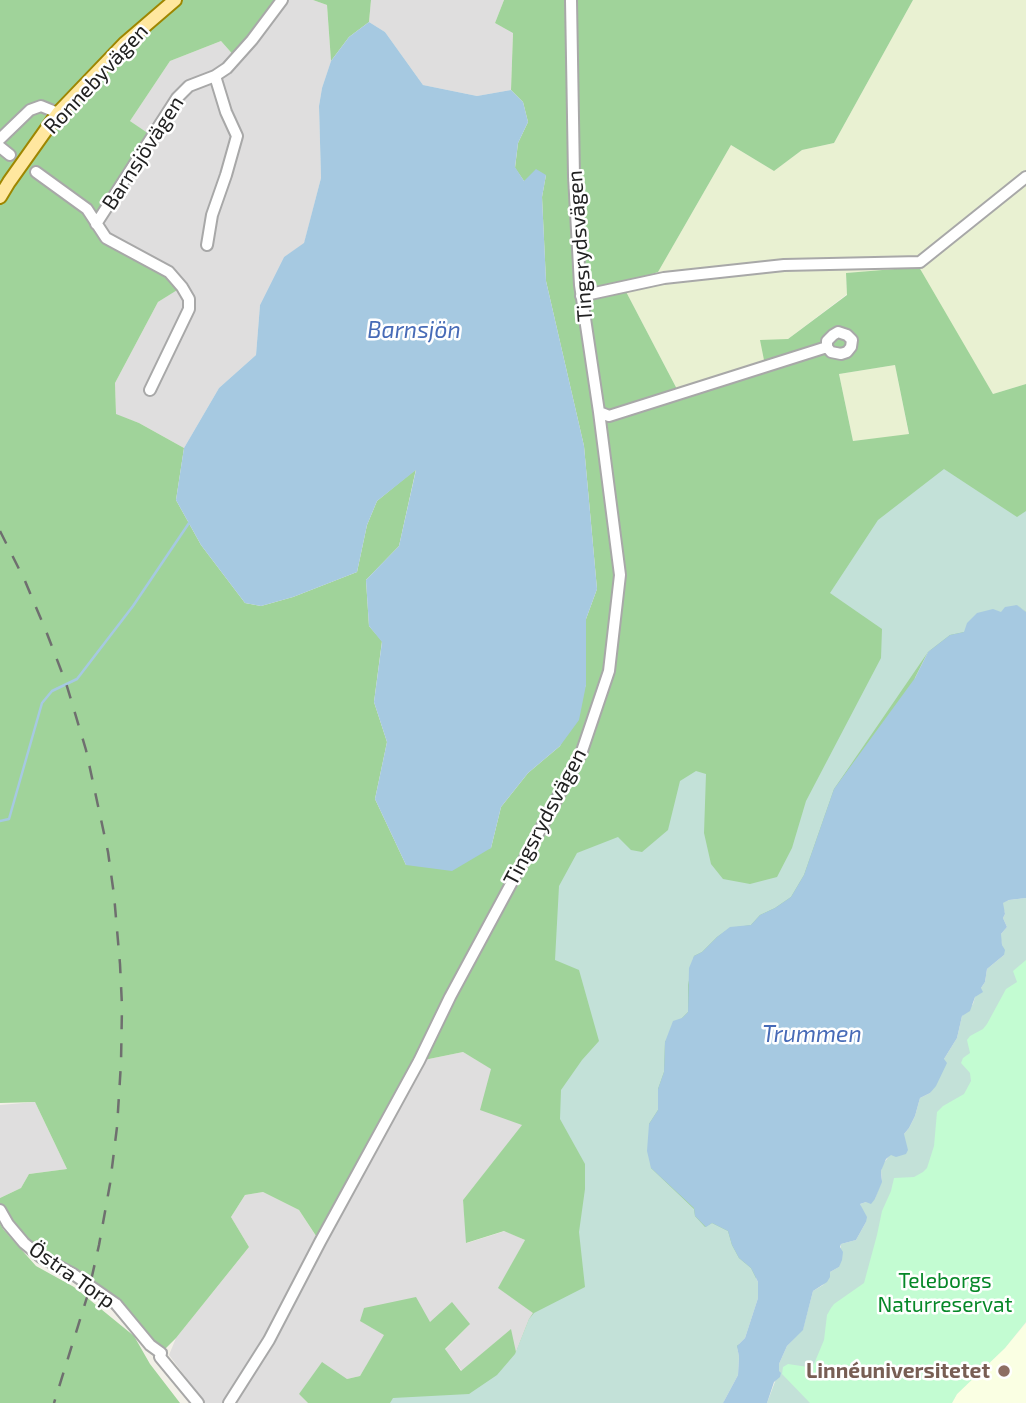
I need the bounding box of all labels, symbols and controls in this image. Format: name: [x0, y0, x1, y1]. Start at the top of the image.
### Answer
street label: Ronnebyvägen: [39, 19, 153, 139]
street label: Barnsjövägen: [97, 91, 189, 215]
street label: Tingsrydsvägen: [562, 169, 598, 323]
water label: Barnsjön: [367, 316, 461, 344]
street label: Tingsrydsvägen: [498, 744, 592, 890]
water label: Trummen: [762, 1020, 862, 1048]
street label: Östra Torp: [24, 1236, 120, 1314]
park label: Teleborgs Naturreservat: [877, 1268, 1013, 1318]
place label: Linnéuniversitetet: [806, 1358, 990, 1384]
marker: Linnéuniversitetet: [996, 1363, 1012, 1379]

